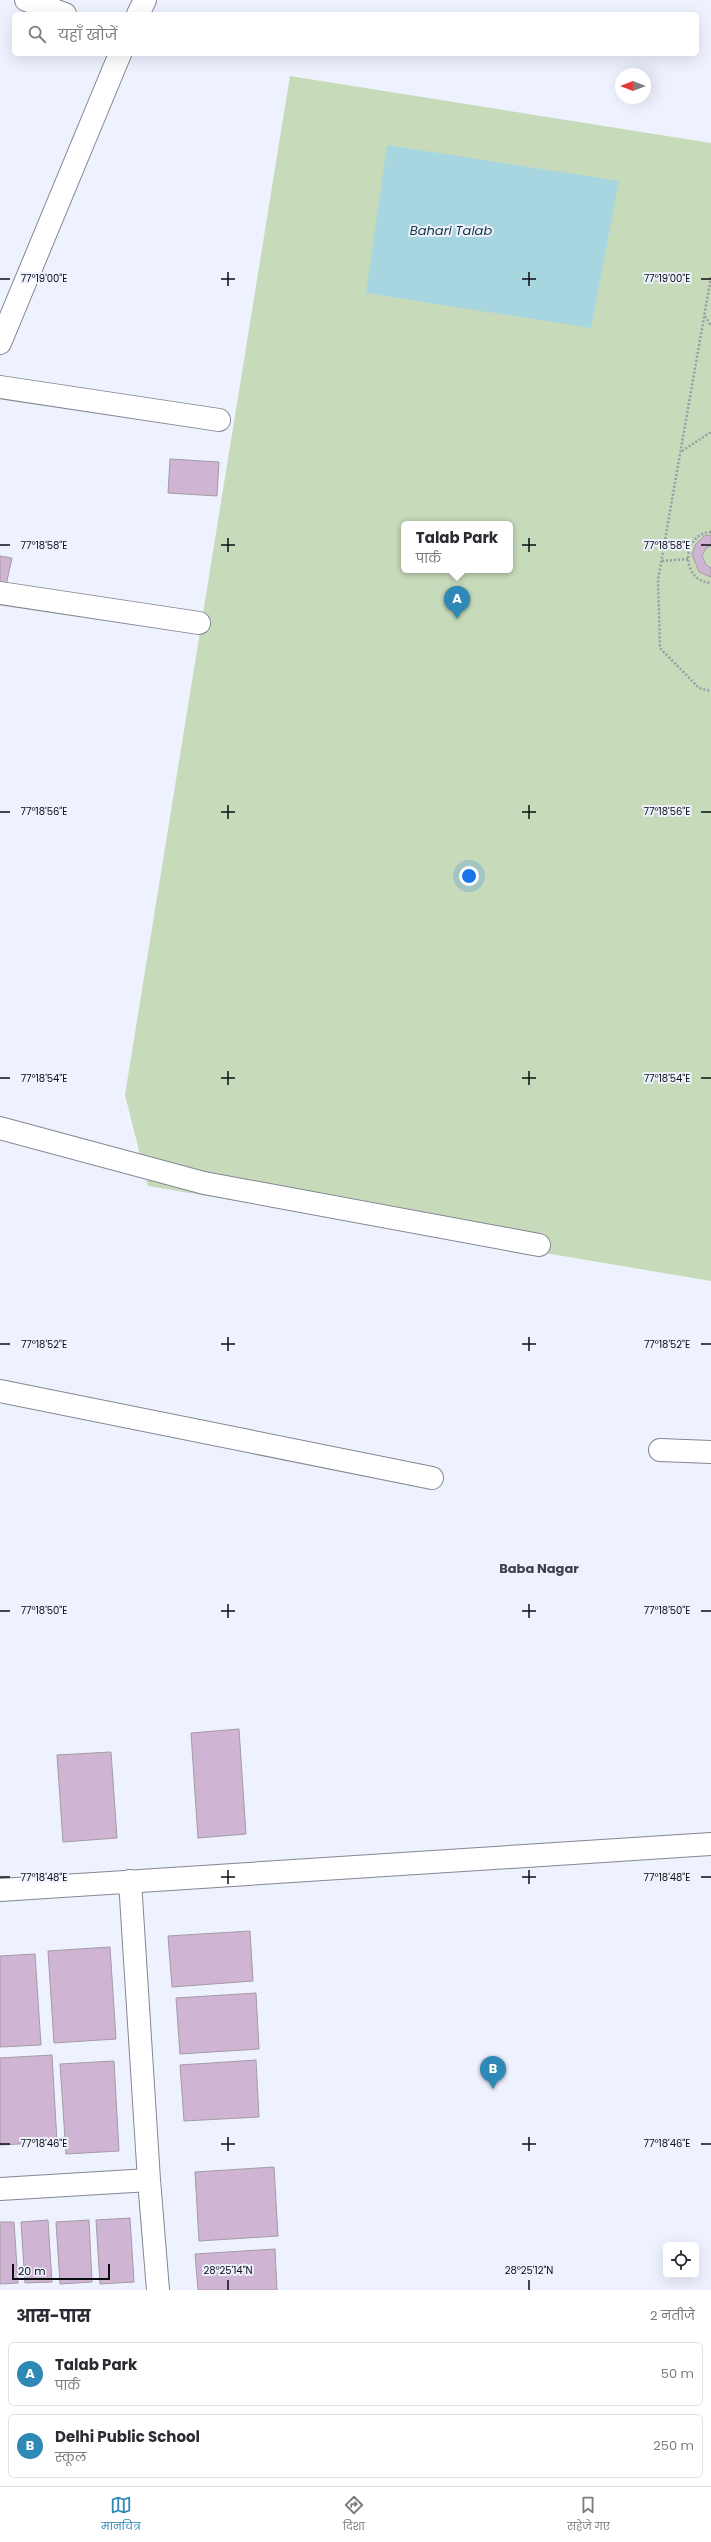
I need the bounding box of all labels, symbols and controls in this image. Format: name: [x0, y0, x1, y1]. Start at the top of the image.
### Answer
search box: [12, 12, 699, 56]
icon: search: [26, 23, 48, 45]
text: यहाँ खोजें: [58, 24, 117, 45]
north arrow: [615, 68, 651, 104]
water label: Bahari Talab: [410, 221, 492, 240]
text: 77°19'00"E: [21, 271, 67, 286]
text: 77°19'00"E: [644, 271, 690, 286]
popup: [401, 521, 513, 573]
text: Talab Park: [416, 527, 498, 548]
text: 77°18'58"E: [21, 538, 67, 553]
text: 77°18'58"E: [644, 538, 690, 553]
text: पार्क: [416, 549, 441, 568]
pin: A: [444, 586, 470, 619]
text: 77°18'56"E: [21, 804, 67, 819]
text: 77°18'56"E: [644, 804, 690, 819]
your location: [459, 866, 479, 886]
text: 77°18'54"E: [21, 1071, 67, 1086]
text: 77°18'54"E: [644, 1071, 690, 1086]
text: 77°18'52"E: [21, 1337, 67, 1352]
text: 77°18'52"E: [644, 1337, 690, 1352]
district label: Baba Nagar: [499, 1559, 579, 1578]
text: 77°18'50"E: [21, 1603, 67, 1618]
text: 77°18'50"E: [644, 1603, 690, 1618]
text: 77°18'48"E: [21, 1870, 67, 1885]
text: 77°18'48"E: [644, 1870, 690, 1885]
pin: B: [480, 2056, 506, 2089]
text: 77°18'46"E: [21, 2136, 67, 2151]
text: 77°18'46"E: [644, 2136, 690, 2151]
map controls: [663, 2242, 699, 2278]
button: locate: [663, 2242, 699, 2278]
scale bar: [12, 2262, 110, 2281]
text: 20 m: [18, 2263, 46, 2279]
text: 28°25'14"N: [203, 2263, 253, 2278]
text: 28°25'12"N: [505, 2263, 553, 2278]
text: आस-पास: [16, 2304, 91, 2328]
text: 2 नतीजे: [650, 2306, 695, 2325]
text: Talab Park: [55, 2354, 137, 2375]
text: A: [25, 2364, 35, 2383]
text: 50 m: [661, 2364, 694, 2383]
text: पार्क: [55, 2376, 80, 2395]
text: Delhi Public School: [55, 2426, 200, 2447]
text: B: [26, 2436, 34, 2455]
text: 250 m: [653, 2436, 694, 2455]
text: स्कूल: [55, 2448, 87, 2467]
tab: मानचित्र: [101, 2494, 141, 2535]
tab: दिशा: [343, 2494, 365, 2535]
tab: सहेजे गए: [567, 2494, 610, 2535]

